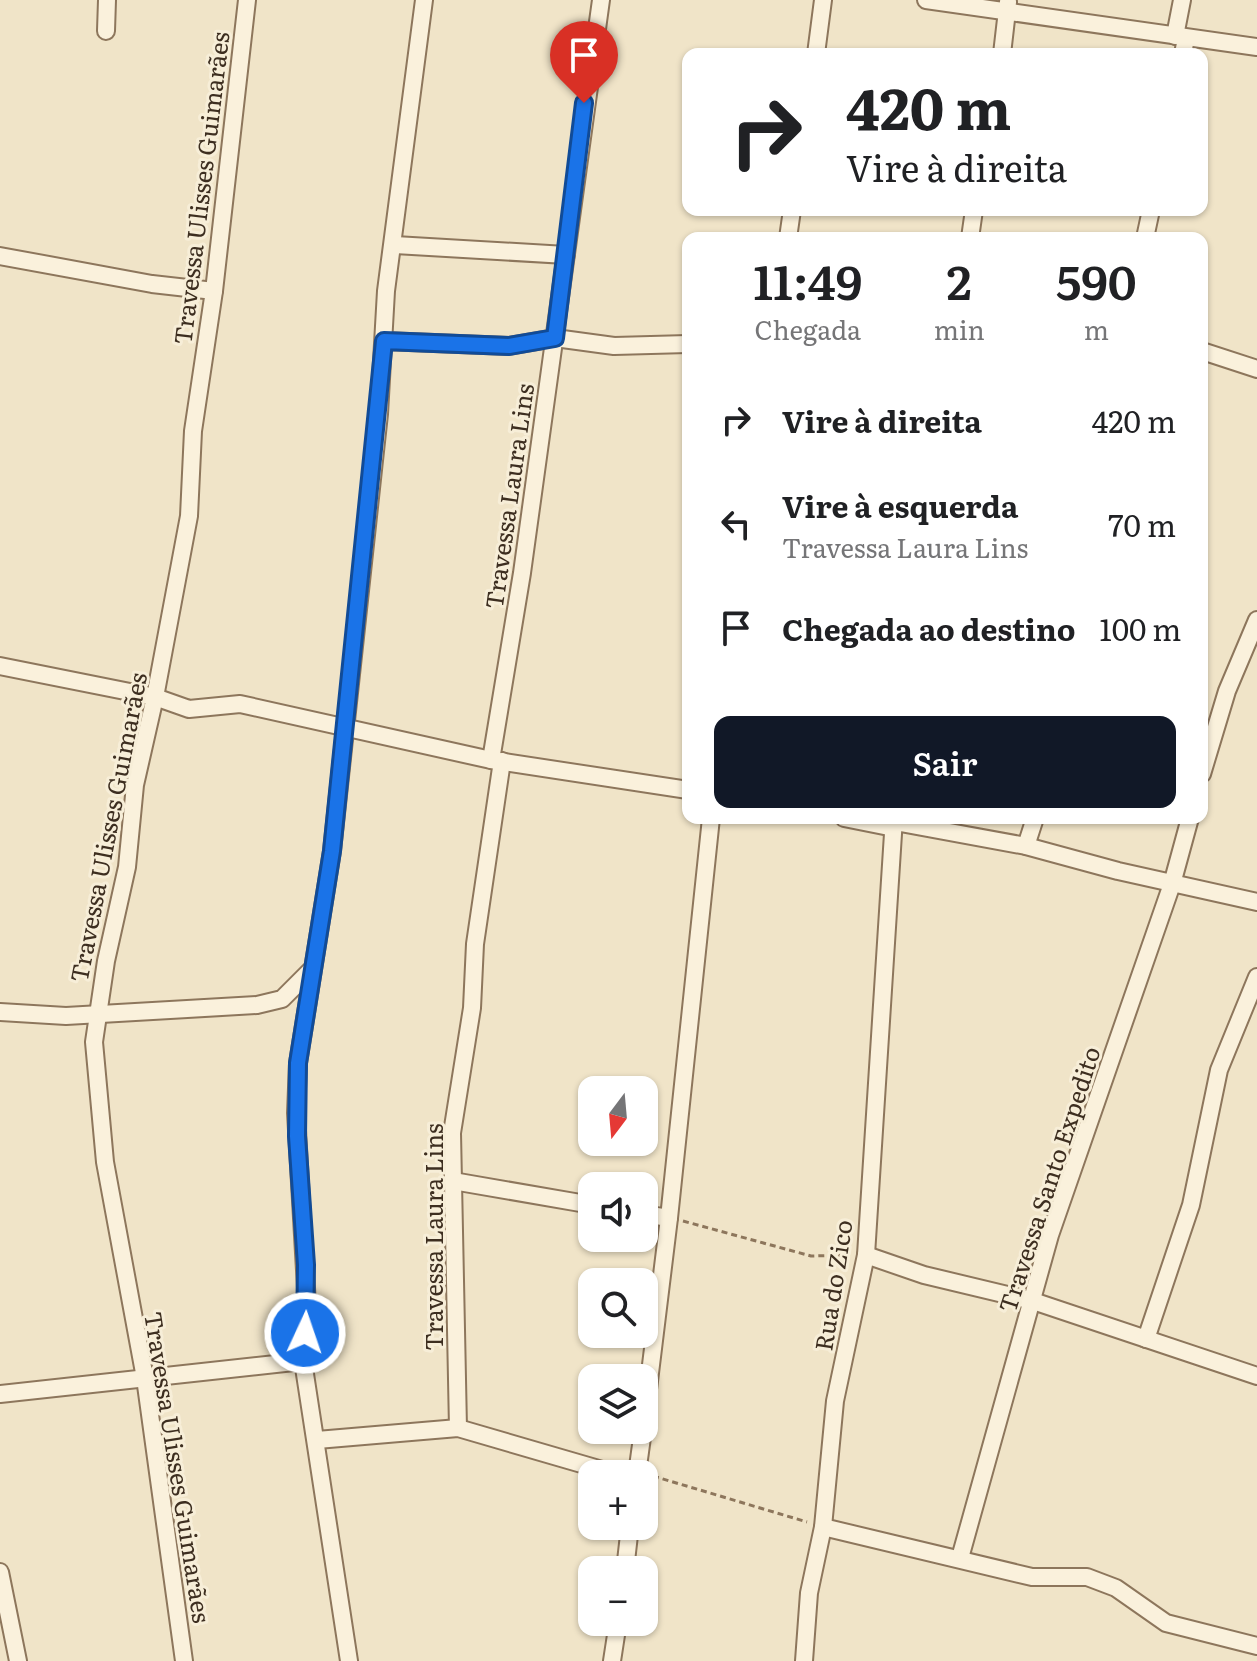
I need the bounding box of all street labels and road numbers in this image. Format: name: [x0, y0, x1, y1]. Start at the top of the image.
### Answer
street label: Travessa Ulisses Guimarães: [163, 30, 237, 346]
street label: Travessa Laura Lins: [475, 381, 541, 611]
street label: Travessa Ulisses Guimarães: [60, 669, 154, 985]
street label: Travessa Santo Expedito: [988, 1041, 1108, 1317]
street label: Travessa Laura Lins: [415, 1123, 450, 1351]
street label: Rua do Zico: [804, 1217, 860, 1353]
street label: Travessa Ulisses Guimarães: [137, 1309, 221, 1625]

